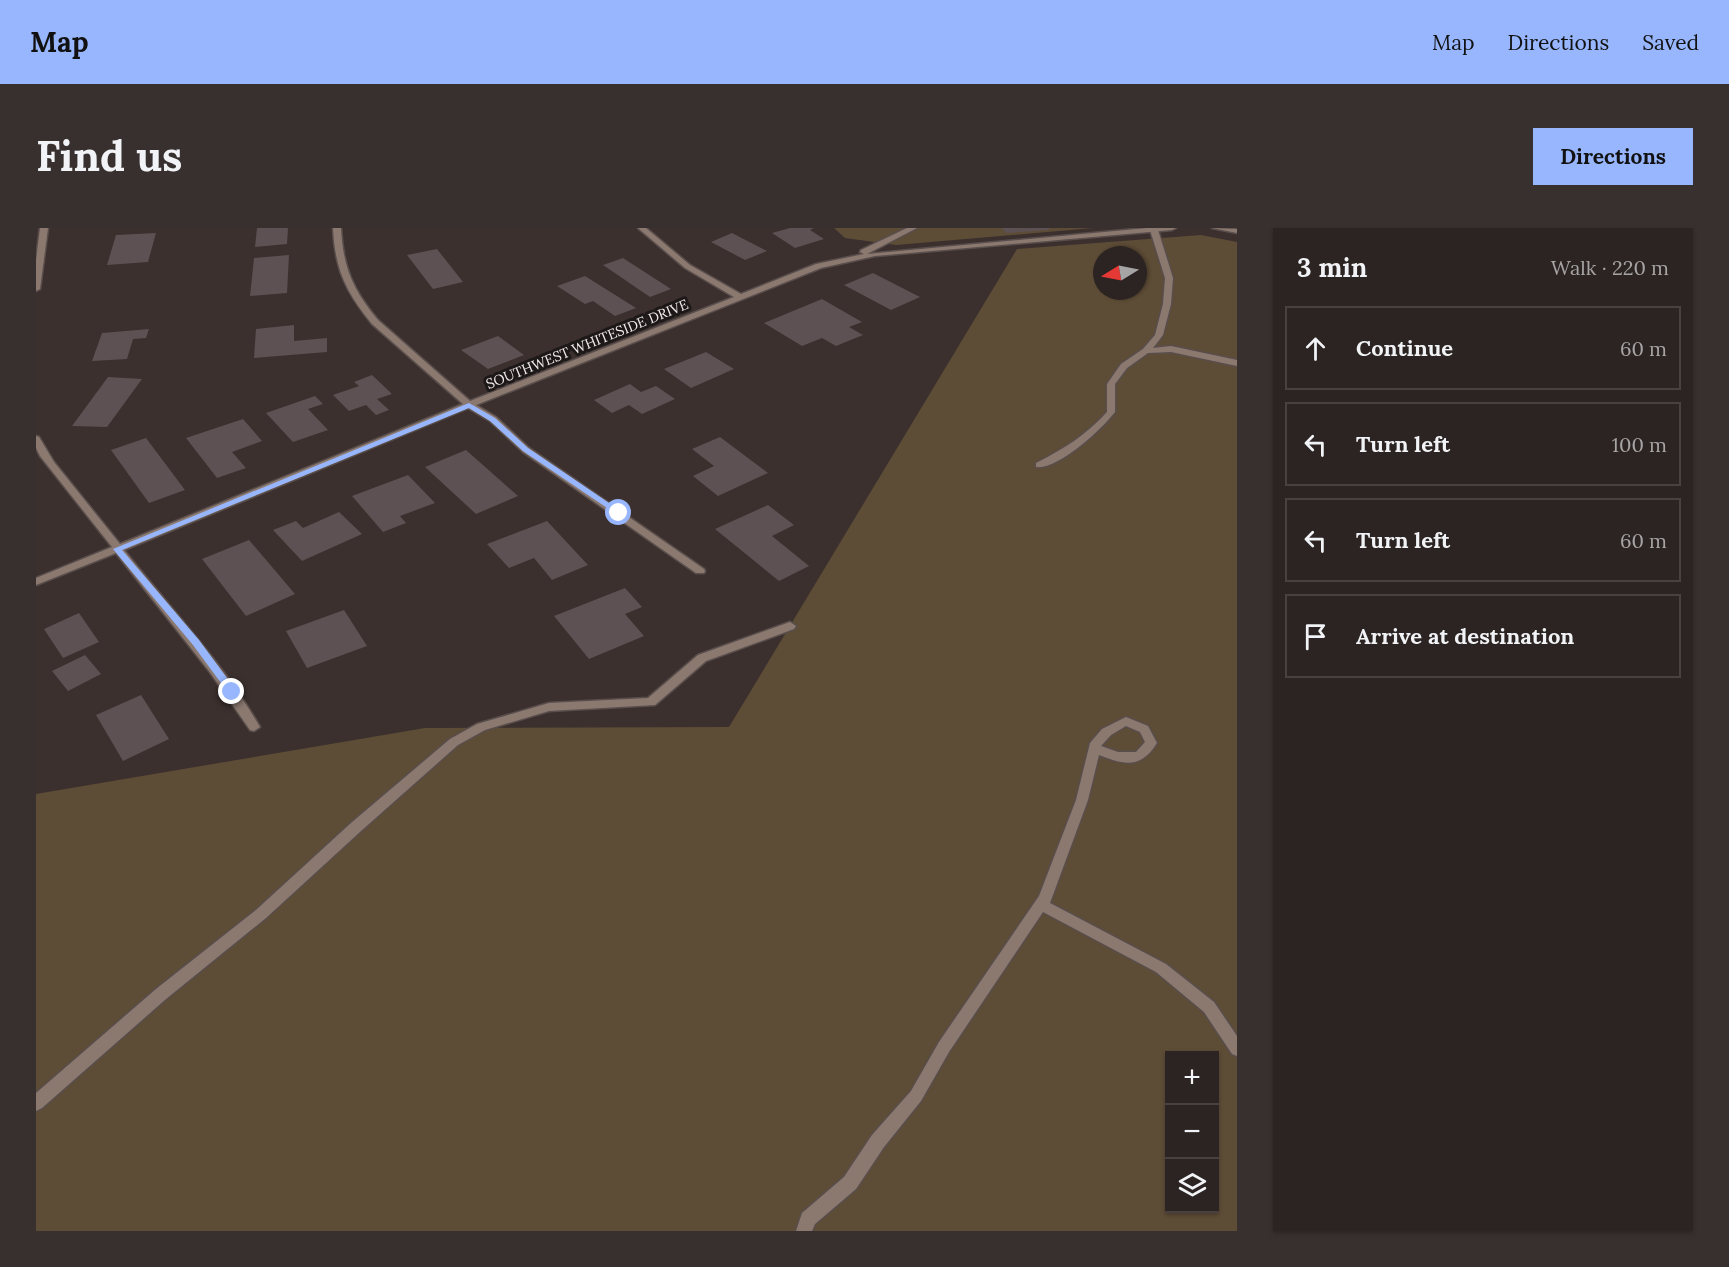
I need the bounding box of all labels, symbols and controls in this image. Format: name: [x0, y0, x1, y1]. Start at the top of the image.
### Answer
text: Map: [30, 24, 89, 60]
text: Map: [1432, 29, 1475, 56]
text: Directions: [1508, 29, 1609, 56]
text: Saved: [1642, 29, 1699, 56]
button: Directions: [1533, 128, 1693, 185]
text: Find us: [36, 129, 182, 183]
north arrow: [1093, 246, 1147, 300]
text: 3 min: [1297, 251, 1367, 284]
text: Walk · 220 m: [1551, 255, 1669, 280]
street label: SOUTHWEST WHITESIDE DRIVE: [483, 295, 691, 393]
icon: ahead: [1299, 332, 1332, 365]
text: Continue: [1356, 334, 1453, 362]
text: 60 m: [1620, 336, 1667, 361]
icon: left: [1299, 428, 1332, 461]
text: Turn left: [1356, 430, 1450, 458]
text: 100 m: [1612, 432, 1667, 457]
route start: [605, 499, 631, 525]
icon: left: [1299, 524, 1332, 557]
text: Turn left: [1356, 526, 1450, 554]
text: 60 m: [1620, 528, 1667, 553]
icon: arrive: [1299, 620, 1332, 653]
text: Arrive at destination: [1356, 622, 1574, 650]
route end: [218, 678, 244, 704]
map controls: [1165, 1051, 1219, 1213]
button: +: [1165, 1051, 1219, 1105]
button: −: [1165, 1105, 1219, 1159]
button: layers: [1165, 1159, 1219, 1213]

